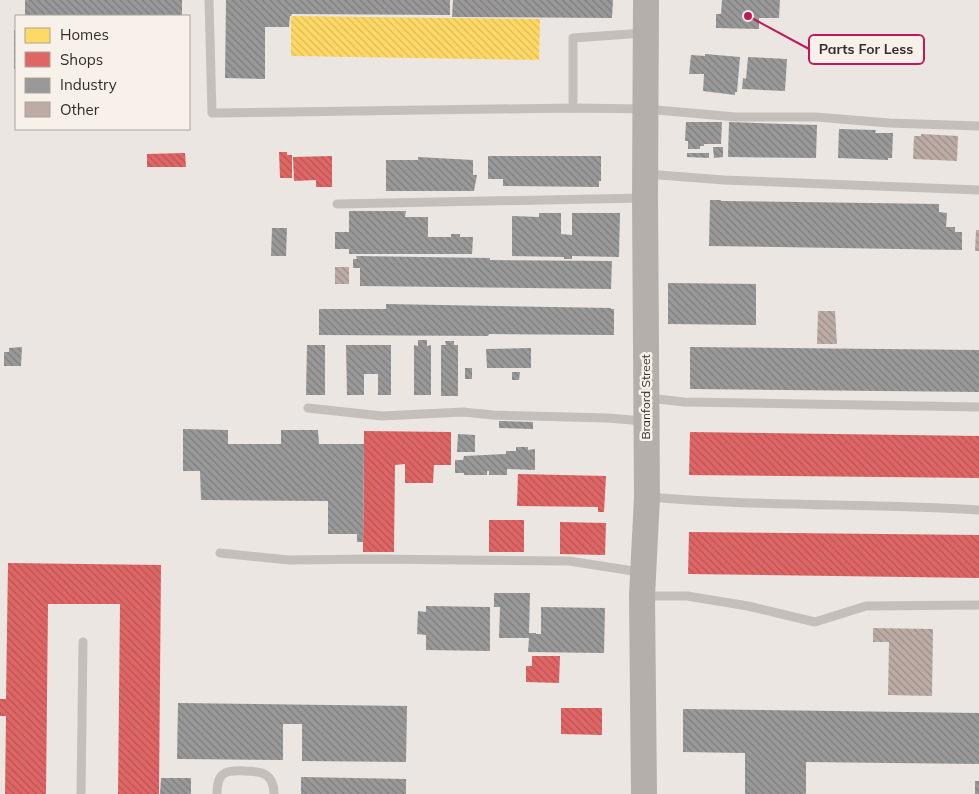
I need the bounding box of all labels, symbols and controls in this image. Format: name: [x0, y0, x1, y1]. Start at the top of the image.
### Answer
legend: [15, 15, 190, 130]
text: Homes: [60, 25, 109, 44]
callout: Parts For Less: [809, 35, 924, 64]
text: Parts For Less: [819, 40, 913, 58]
text: Shops: [60, 50, 103, 69]
text: Industry: [60, 75, 117, 94]
text: Other: [60, 100, 100, 119]
street label: Branford Street: [638, 354, 653, 440]

